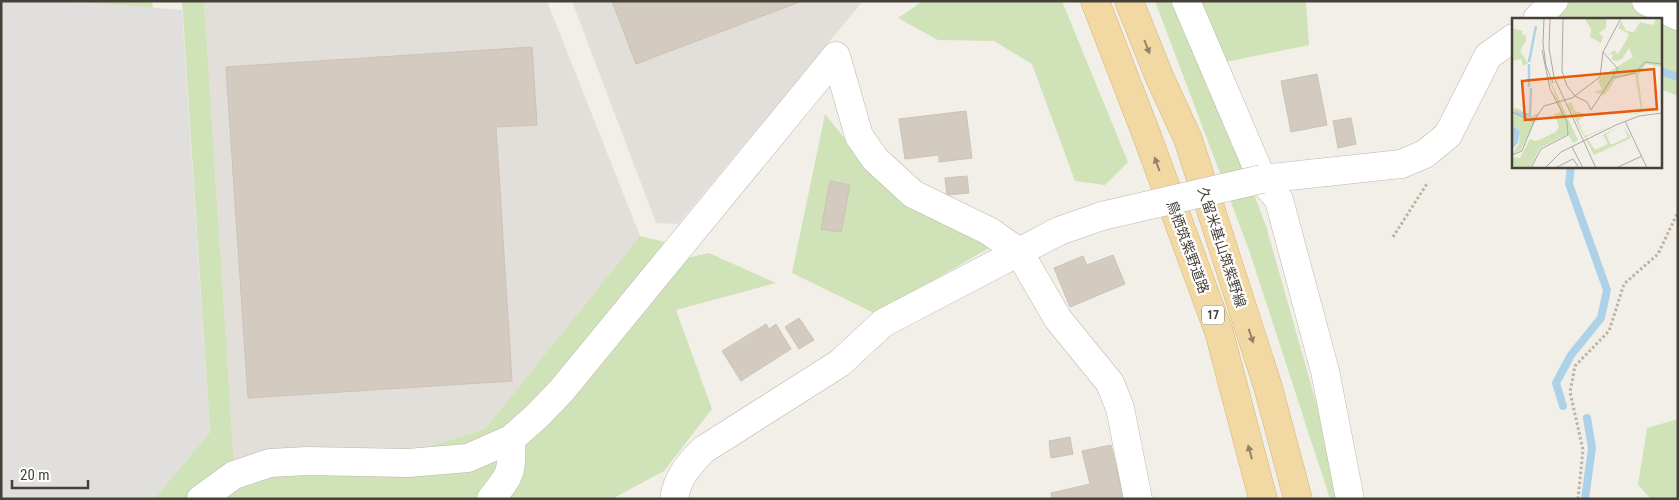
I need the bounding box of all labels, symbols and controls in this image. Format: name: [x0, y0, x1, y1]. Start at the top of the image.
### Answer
inset map: [1512, 18, 1662, 168]
one-way arrow: [1144, 39, 1151, 54]
one-way arrow: [1153, 156, 1161, 171]
street label: 久留米基山筑紫野線: [1195, 185, 1249, 309]
street label: 鳥栖筑紫野道路: [1164, 198, 1212, 296]
road number: 17: [1202, 306, 1224, 324]
one-way arrow: [1248, 328, 1255, 343]
one-way arrow: [1246, 444, 1254, 459]
scale bar: [12, 458, 89, 490]
text: 20 m: [20, 466, 50, 484]

